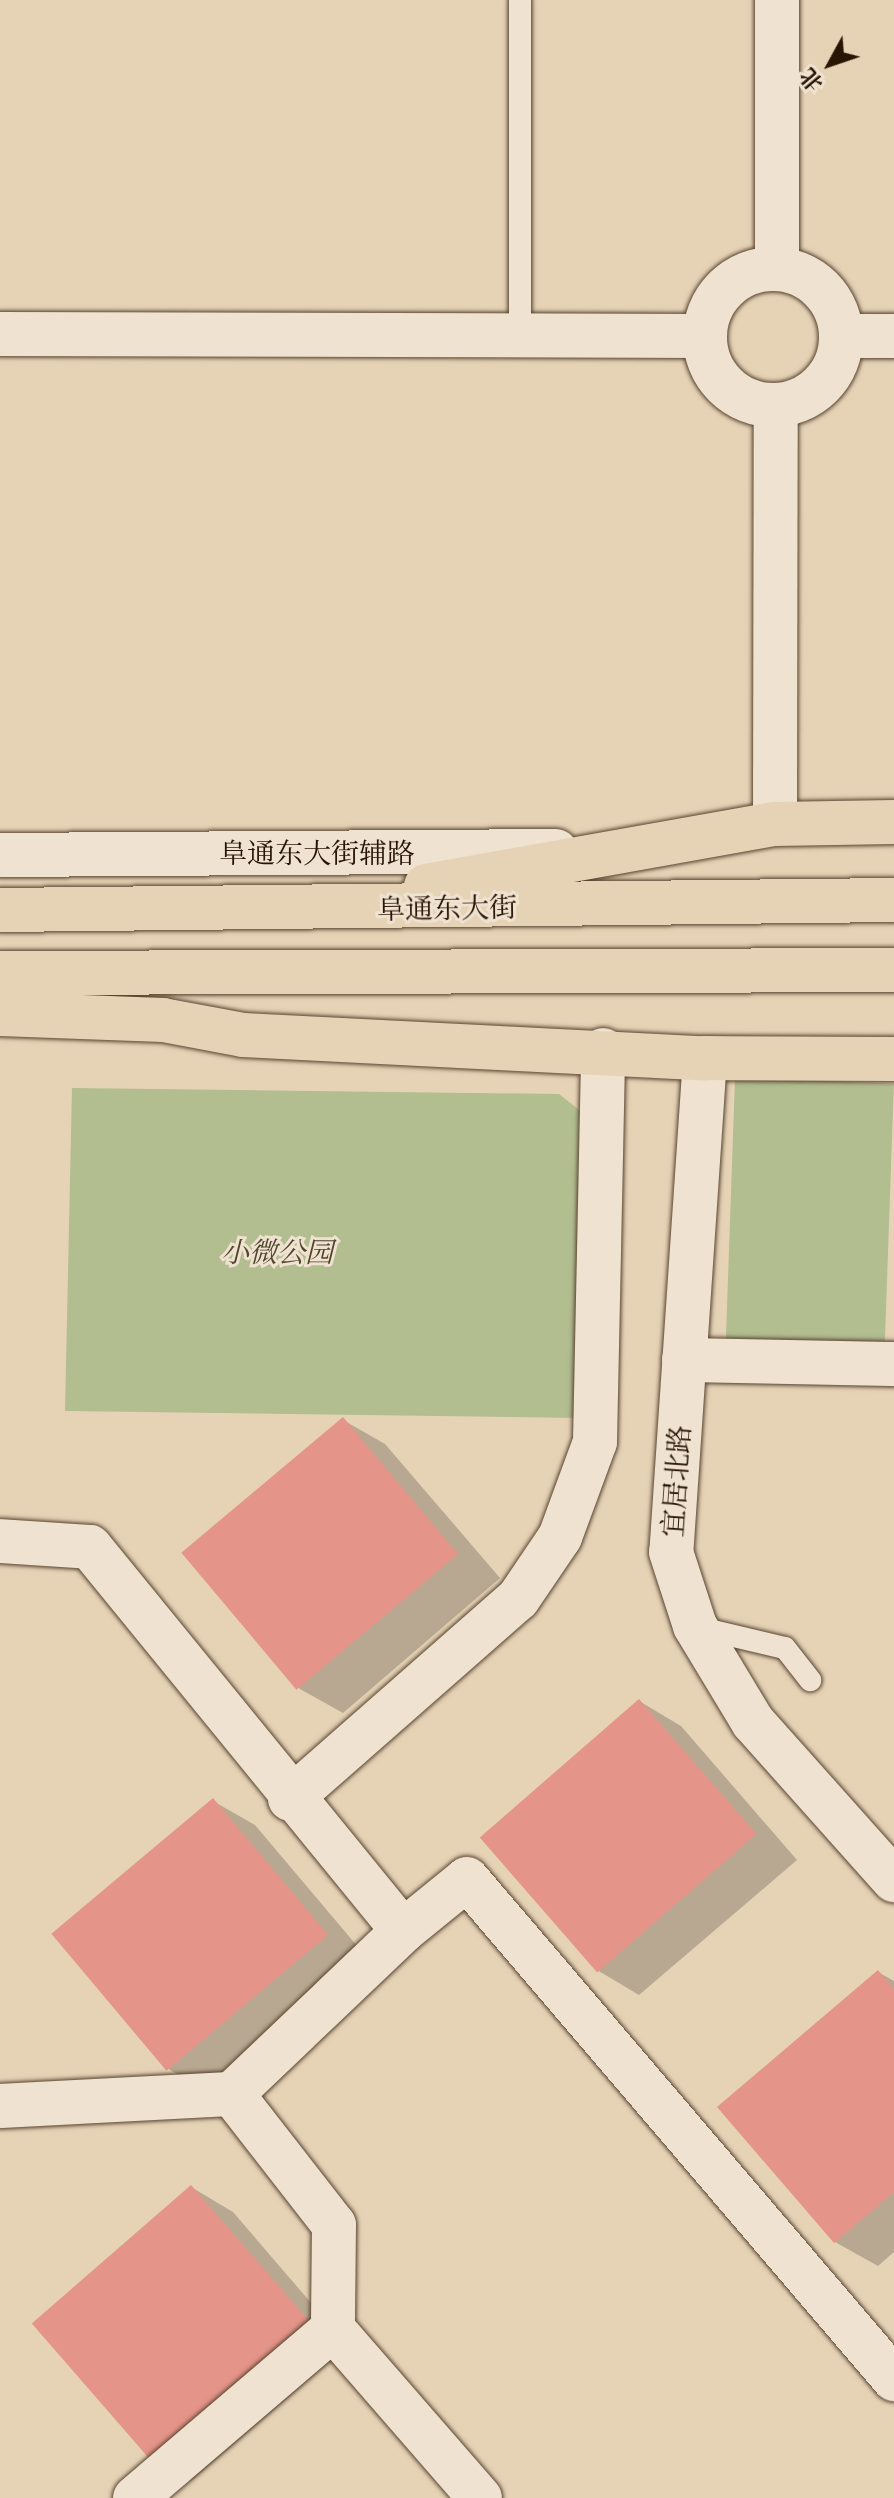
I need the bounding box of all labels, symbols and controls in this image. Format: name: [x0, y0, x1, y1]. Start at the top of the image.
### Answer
north arrow: [790, 24, 870, 104]
text: 北: [793, 62, 829, 98]
street label: 阜通东大街辅路: [219, 836, 415, 870]
street label: 阜通东大街: [377, 890, 517, 926]
park label: 小微公园: [221, 1235, 333, 1269]
street label: 宜居北路: [655, 1424, 697, 1538]

